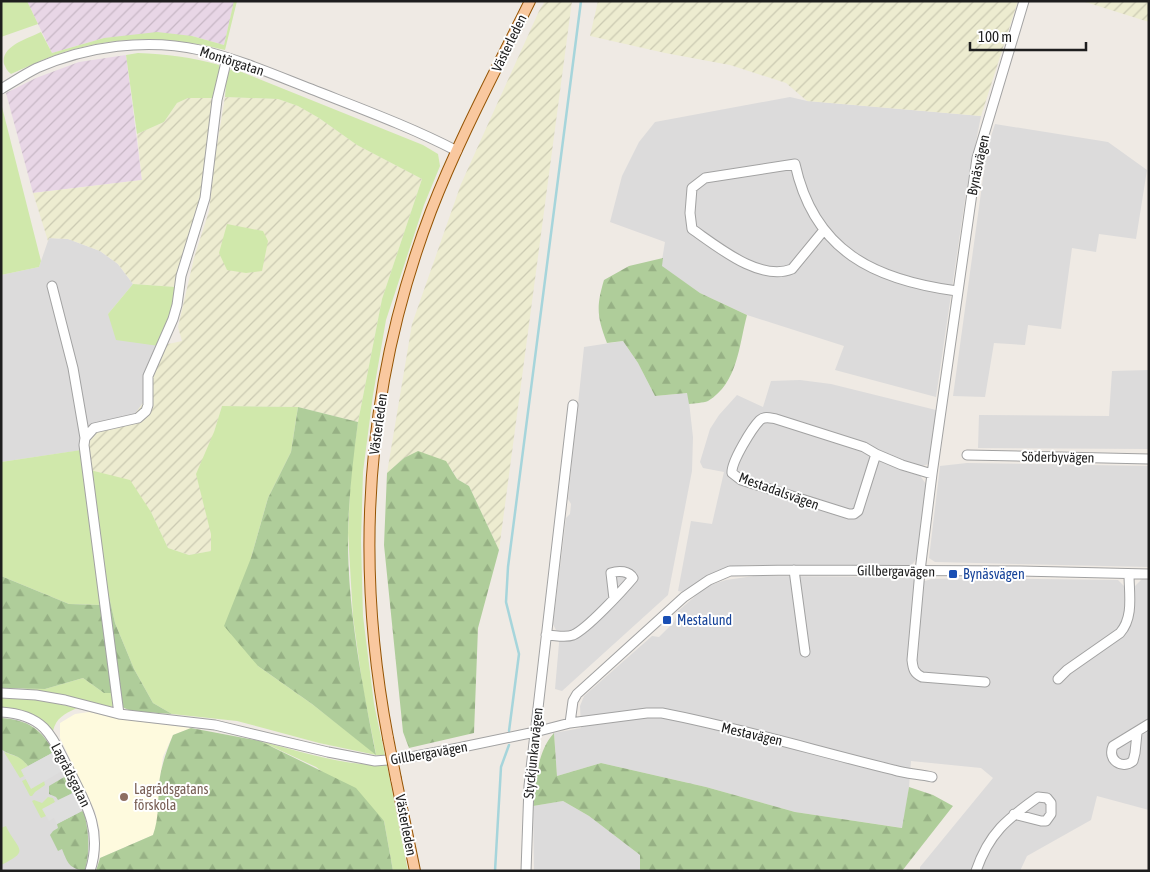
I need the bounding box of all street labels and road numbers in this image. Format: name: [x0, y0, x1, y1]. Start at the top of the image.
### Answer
street label: Västerleden: [488, 12, 530, 74]
street label: Montörgatan: [198, 43, 266, 79]
street label: Bynäsvägen: [964, 133, 992, 197]
street label: Västerleden: [366, 392, 390, 456]
street label: Söderbyvägen: [1021, 448, 1095, 466]
street label: Mestadalsvägen: [737, 469, 821, 513]
street label: Gillbergavägen: [857, 562, 935, 580]
street label: Styckjunkarvägen: [520, 707, 546, 799]
street label: Mestavägen: [720, 719, 784, 749]
street label: Gillbergavägen: [389, 738, 469, 768]
street label: Lagrådsgatan: [48, 740, 94, 810]
street label: Västerleden: [392, 793, 420, 857]

